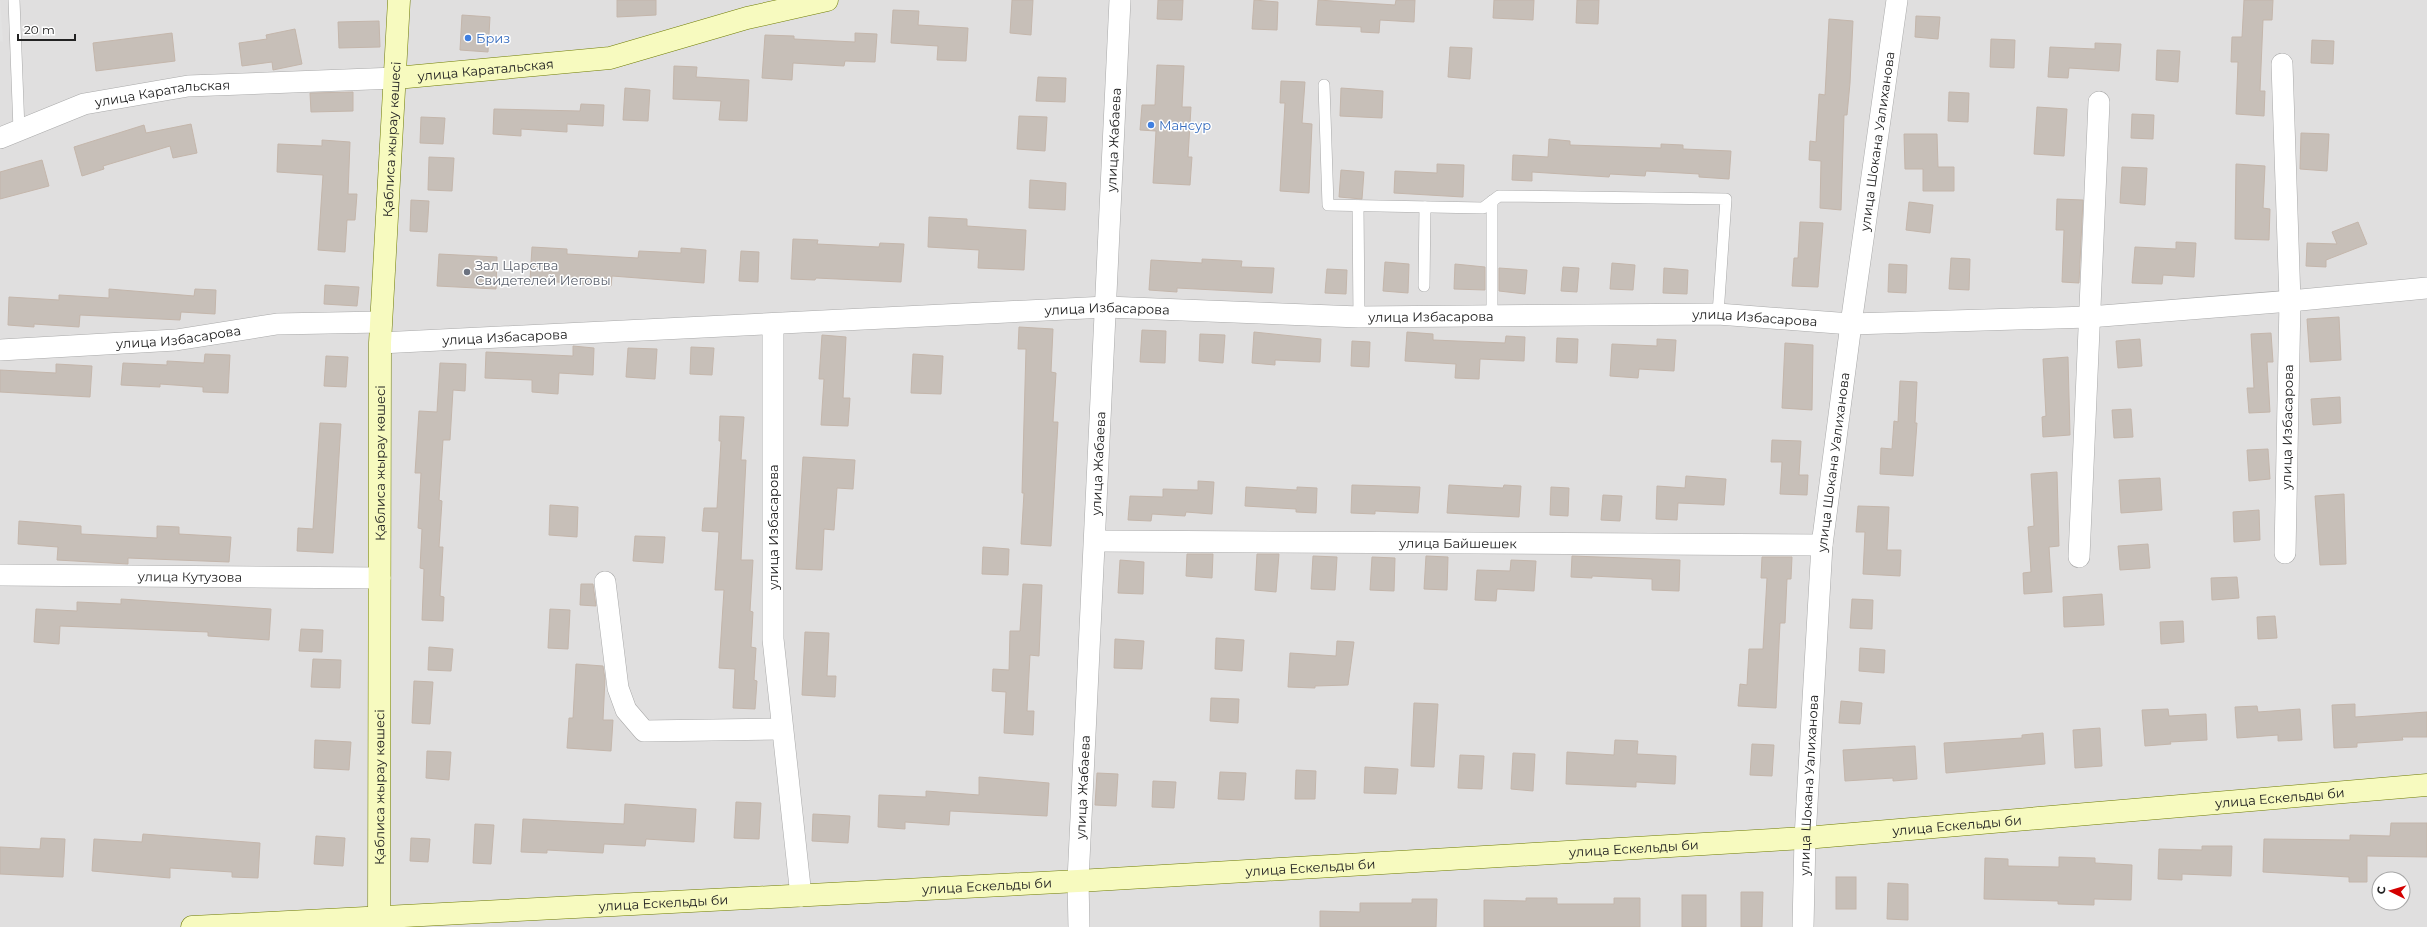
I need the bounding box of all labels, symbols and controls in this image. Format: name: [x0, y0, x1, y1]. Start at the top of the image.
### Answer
scale bar: [18, 16, 75, 42]
text: 20 m: [24, 22, 55, 37]
place label: Бриз: [476, 30, 510, 46]
marker: Бриз: [463, 33, 473, 43]
street label: улица Шокана Уалиханова: [1856, 50, 1898, 233]
street label: улица Каратальская: [416, 55, 554, 84]
street label: Қаблиса жырау көшесі: [379, 61, 404, 218]
street label: улица Каратальская: [93, 76, 230, 110]
street label: улица Жабаева: [1103, 87, 1124, 193]
place label: Мансур: [1159, 117, 1211, 133]
marker: Мансур: [1146, 120, 1156, 130]
place label: Зал Царства Свидетелей Иеговы: [475, 257, 611, 288]
marker: Зал Царства Свидетелей Иеговы: [462, 267, 472, 277]
street label: улица Избасарова: [1043, 299, 1170, 318]
street label: улица Избасарова: [1691, 306, 1818, 329]
street label: улица Избасарова: [1367, 308, 1494, 325]
street label: улица Избасарова: [115, 322, 242, 351]
street label: улица Избасарова: [441, 326, 568, 348]
street label: улица Избасарова: [2278, 364, 2296, 491]
street label: улица Шокана Уалиханова: [1814, 371, 1853, 554]
street label: Қаблиса жырау көшесі: [372, 385, 388, 541]
street label: улица Жабаева: [1087, 411, 1108, 517]
street label: улица Избасарова: [765, 464, 781, 591]
street label: улица Байшешек: [1398, 535, 1517, 551]
street label: улица Кутузова: [137, 568, 242, 585]
street label: улица Шокана Уалиханова: [1796, 694, 1821, 877]
street label: Қаблиса жырау көшесі: [371, 709, 387, 865]
street label: улица Жабаева: [1072, 735, 1093, 841]
street label: улица Ескельды би: [2213, 784, 2345, 811]
street label: улица Ескельды би: [1891, 812, 2022, 839]
street label: улица Ескельды би: [1567, 836, 1699, 860]
street label: улица Ескельды би: [1244, 855, 1376, 879]
north arrow: [2371, 871, 2411, 911]
street label: улица Ескельды би: [921, 874, 1052, 897]
text: С: [2374, 886, 2388, 895]
street label: улица Ескельды би: [597, 891, 729, 914]

